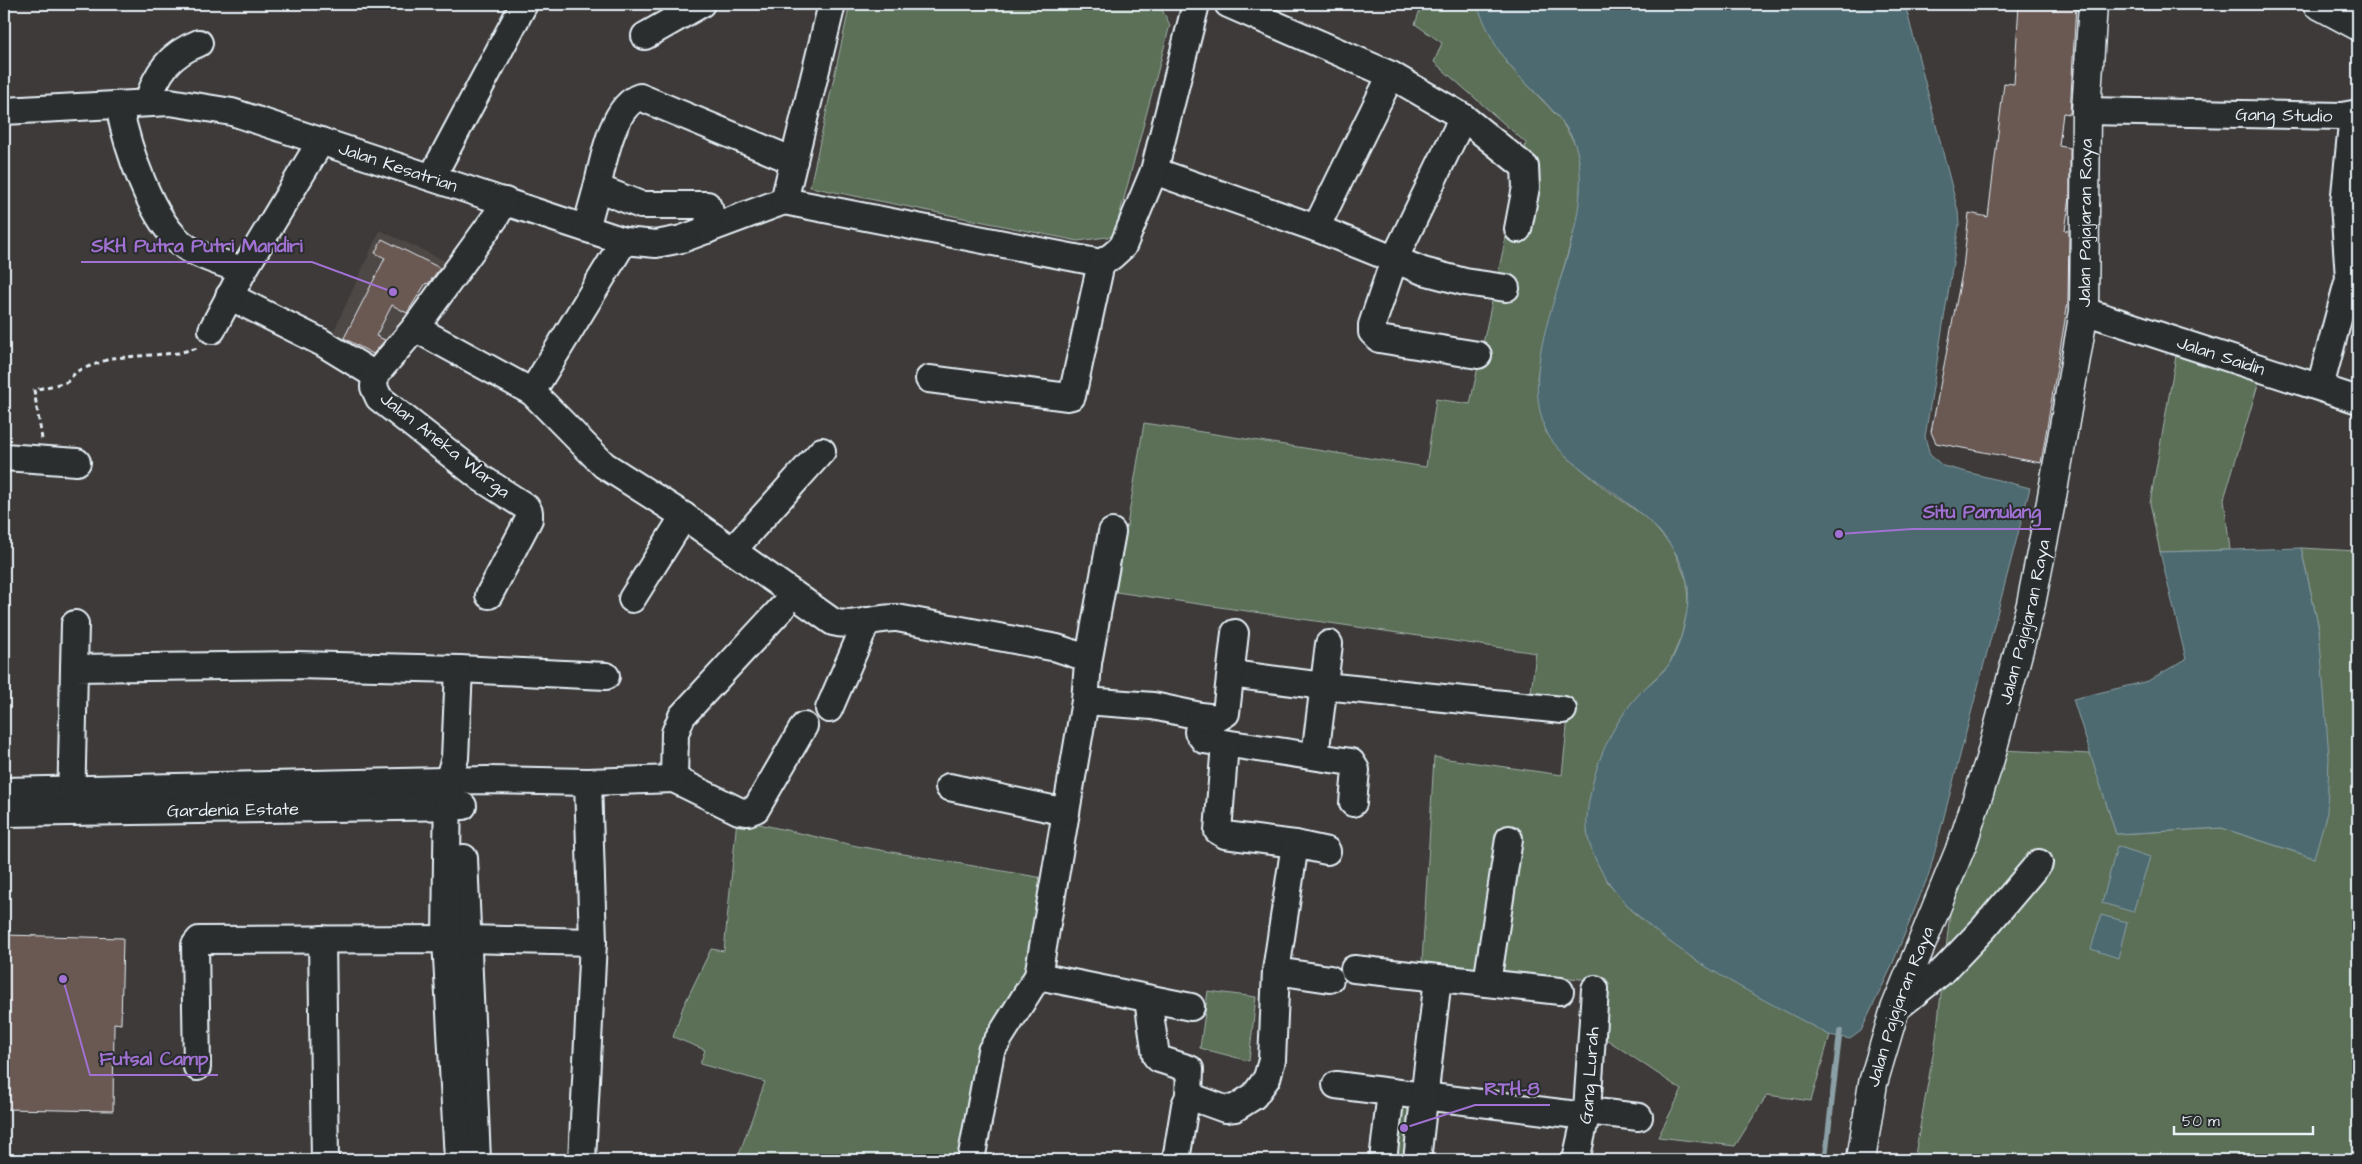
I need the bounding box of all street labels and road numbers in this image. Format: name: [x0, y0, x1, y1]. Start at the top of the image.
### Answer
street label: Gang Studio: [2235, 101, 2333, 128]
street label: Jalan Kesatrian: [335, 135, 461, 198]
street label: Jalan Pajajaran Raya: [2072, 138, 2099, 307]
street label: Jalan Saidin: [2174, 329, 2268, 381]
street label: Jalan Aneka Warga: [374, 386, 515, 505]
street label: Jalan Pajajaran Raya: [1992, 537, 2056, 707]
street label: Gardenia Estate: [167, 796, 299, 823]
street label: Jalan Pajajaran Raya: [1860, 923, 1940, 1090]
street label: Gang Lurah: [1572, 1026, 1605, 1126]

